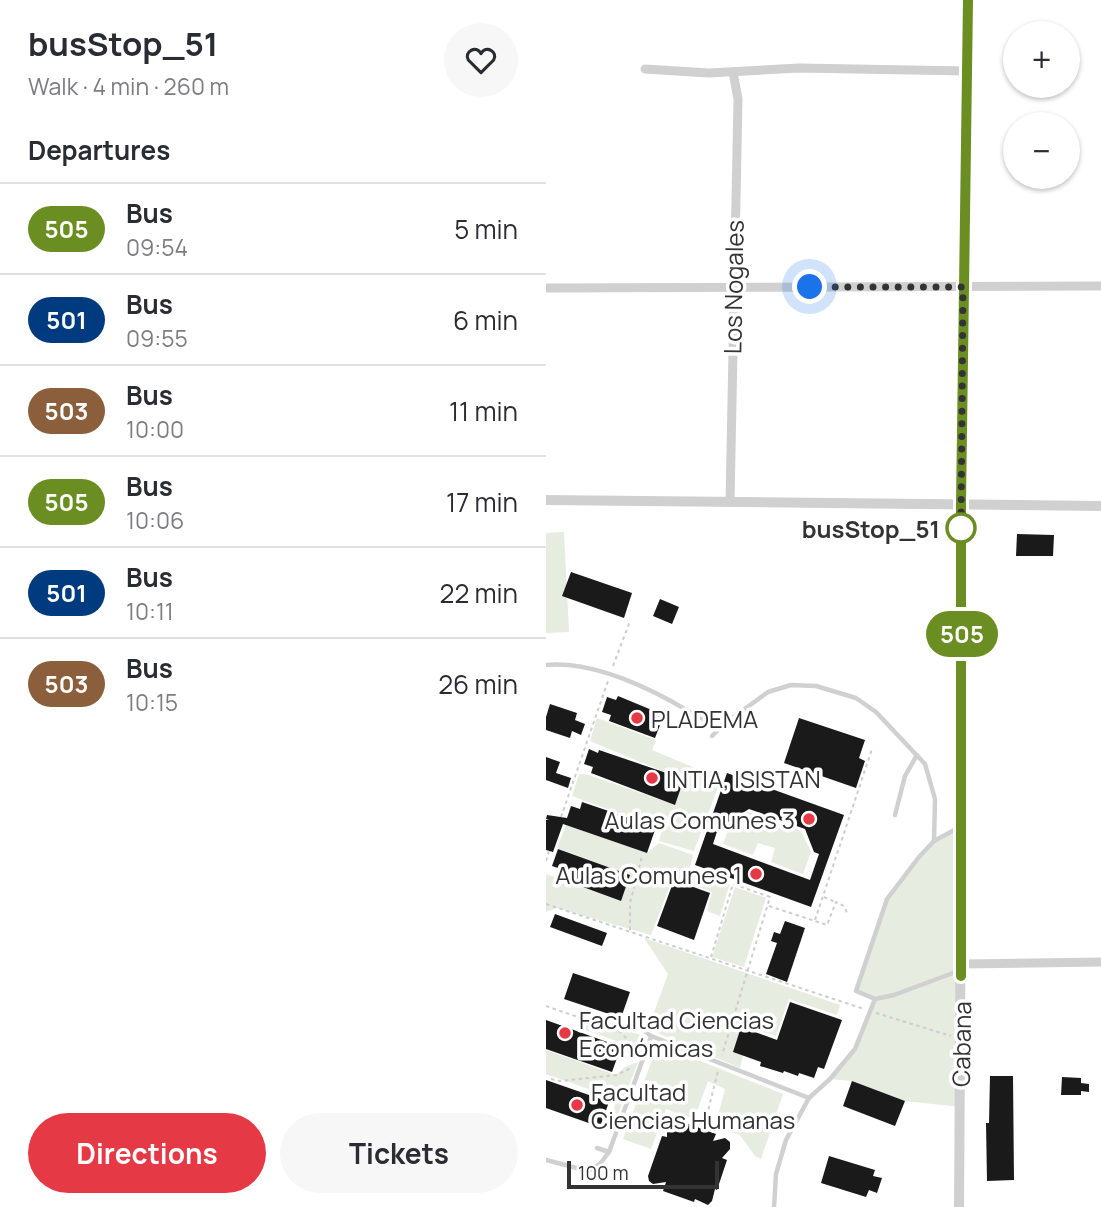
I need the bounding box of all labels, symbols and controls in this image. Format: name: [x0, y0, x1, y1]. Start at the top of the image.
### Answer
text: busStop_51: [28, 21, 218, 66]
map controls: [1003, 21, 1080, 189]
button: +: [1003, 21, 1080, 98]
button: heart: [444, 23, 518, 97]
text: Walk · 4 min · 260 m: [28, 70, 229, 102]
button: −: [1003, 112, 1080, 189]
text: Departures: [28, 132, 170, 168]
text: Bus: [126, 195, 173, 231]
text: 5 min: [454, 211, 518, 247]
text: 505: [45, 212, 88, 245]
street label: Los Nogales: [715, 220, 751, 354]
text: 09:54: [126, 231, 188, 263]
your location: [792, 269, 827, 304]
text: Bus: [126, 286, 173, 322]
text: 6 min: [453, 302, 518, 338]
text: 501: [46, 303, 87, 336]
text: 09:55: [126, 322, 188, 354]
text: Bus: [126, 377, 173, 413]
text: 11 min: [449, 393, 518, 429]
text: 503: [45, 394, 88, 427]
text: 10:00: [126, 413, 184, 445]
text: Bus: [126, 468, 173, 504]
text: 17 min: [446, 484, 518, 520]
text: 505: [45, 485, 88, 518]
text: 10:06: [126, 504, 184, 536]
place label: busStop_51: [802, 512, 940, 545]
marker: busStop_51: [946, 513, 976, 543]
text: Bus: [126, 559, 173, 595]
text: 22 min: [440, 575, 518, 611]
text: 501: [46, 576, 87, 609]
text: 10:11: [126, 595, 174, 627]
line badge: 505: [922, 611, 1002, 657]
text: 505: [940, 617, 984, 650]
text: Bus: [126, 650, 173, 686]
text: 26 min: [438, 666, 518, 702]
text: 503: [45, 667, 88, 700]
text: 10:15: [126, 686, 178, 718]
place label: PLADEMA: [651, 702, 758, 735]
marker: PLADEMA: [629, 710, 645, 726]
place label: INTIA, ISISTAN: [666, 762, 821, 795]
marker: INTIA, ISISTAN: [644, 770, 660, 786]
place label: Aulas Comunes 3: [604, 803, 795, 836]
marker: Aulas Comunes 3: [801, 811, 817, 827]
place label: Aulas Comunes 1: [555, 858, 742, 891]
marker: Aulas Comunes 1: [748, 866, 764, 882]
street label: Cabana: [944, 1001, 978, 1087]
place label: Facultad Ciencias Económicas: [579, 1003, 774, 1064]
marker: Facultad Ciencias Económicas: [557, 1025, 573, 1041]
place label: Facultad Ciencias Humanas: [591, 1075, 795, 1136]
marker: Facultad Ciencias Humanas: [569, 1097, 585, 1113]
button: Directions: [28, 1113, 266, 1193]
button: Tickets: [280, 1113, 518, 1193]
scale bar: [567, 1158, 719, 1190]
text: 100 m: [578, 1160, 629, 1186]

